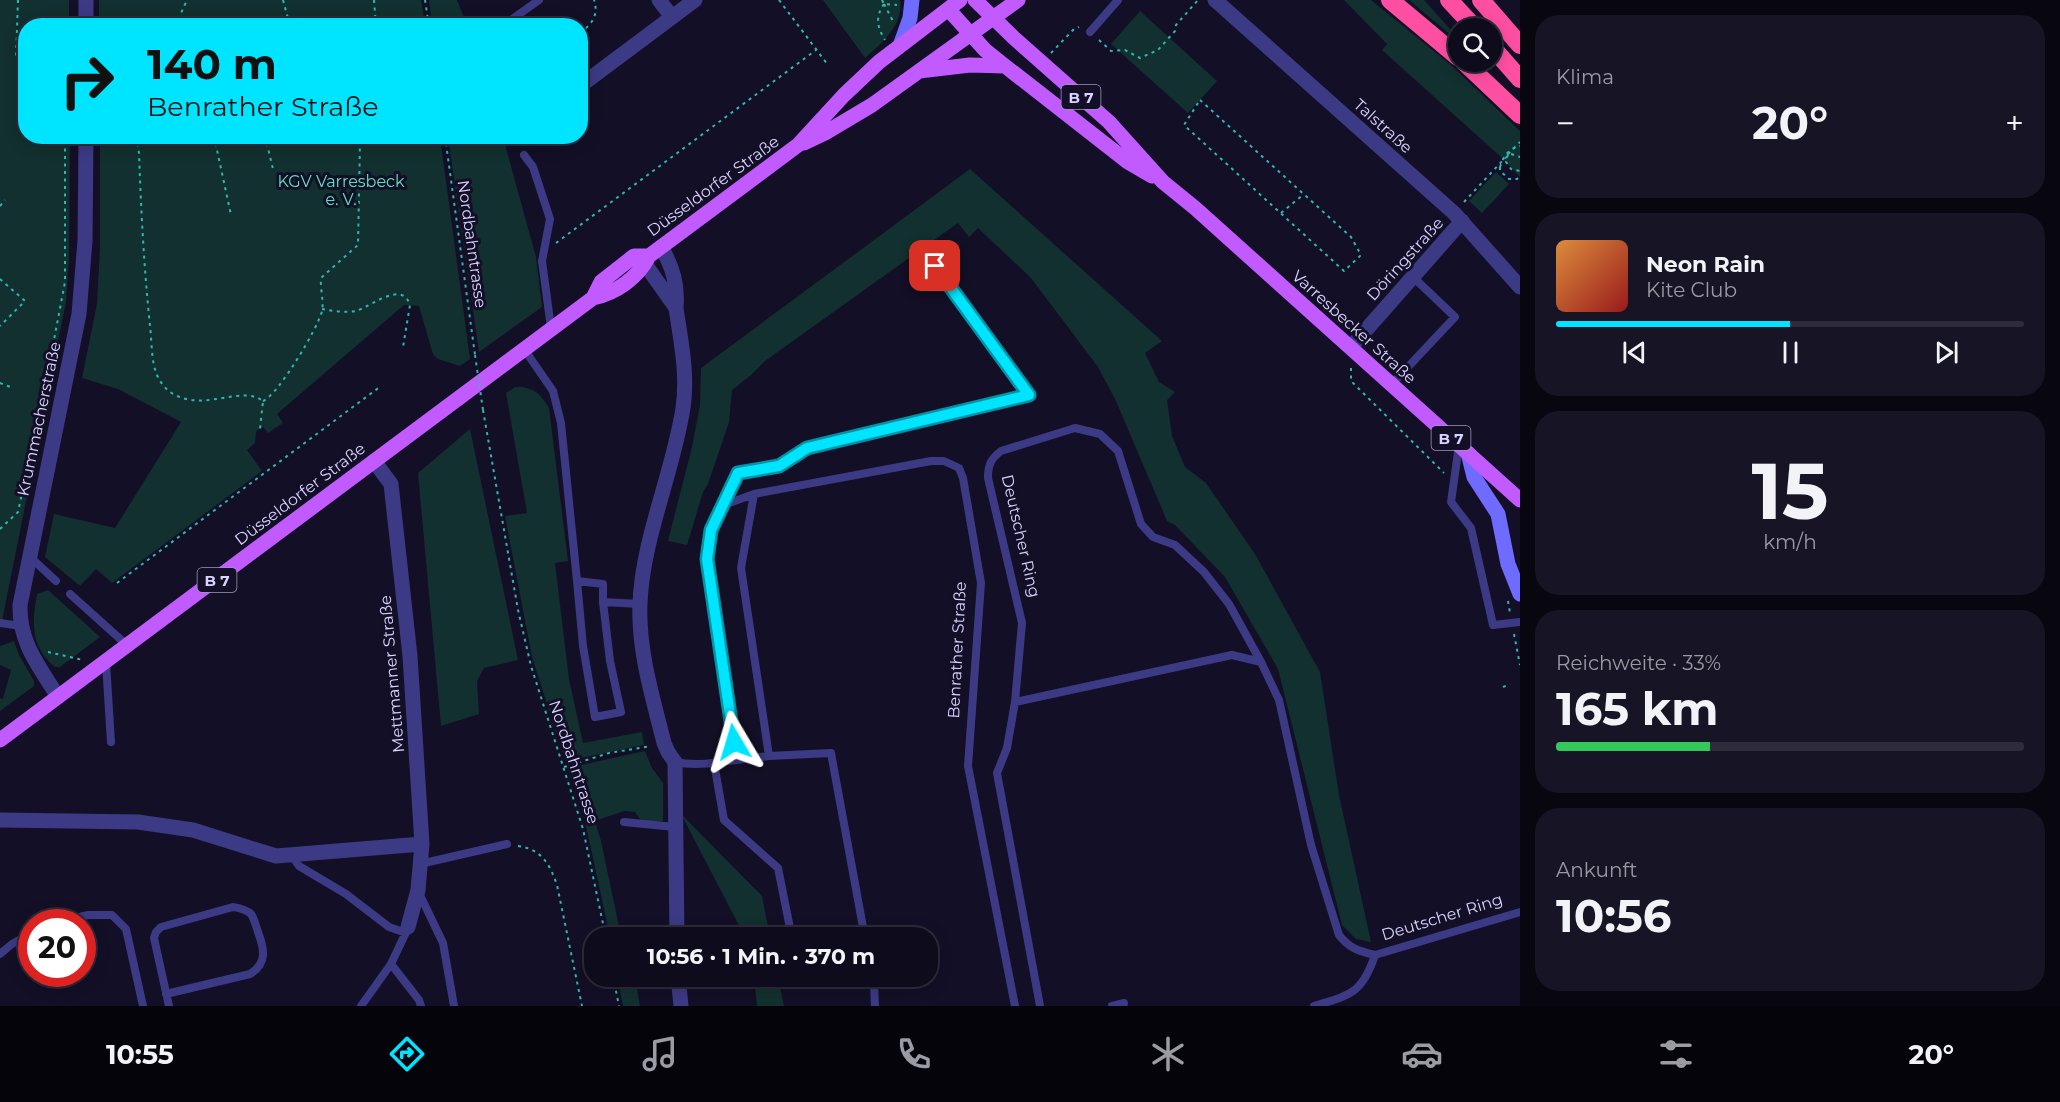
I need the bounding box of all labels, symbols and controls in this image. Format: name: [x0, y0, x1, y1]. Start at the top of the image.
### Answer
map controls: [1448, 18, 1502, 72]
button: search: [1448, 18, 1502, 72]
text: 140 m: [147, 38, 277, 90]
icon: right: [48, 42, 126, 120]
text: Klima: [1556, 65, 1614, 89]
road number: B 7: [1062, 85, 1100, 109]
text: Benrather Straße: [147, 90, 379, 123]
street label: Talstraße: [1350, 95, 1416, 157]
text: 20°: [1752, 95, 1828, 150]
text: −: [1556, 103, 1575, 143]
text: +: [2005, 103, 2024, 143]
street label: Düsseldorfer Straße: [643, 132, 783, 240]
park label: KGV Varresbeck e. V.: [277, 172, 405, 209]
street label: Nordbahntrasse: [454, 179, 490, 309]
street label: Döringstraße: [1363, 213, 1447, 305]
pin: [909, 240, 960, 291]
icon: arrive: [918, 249, 951, 282]
text: Neon Rain: [1646, 251, 1765, 278]
street label: Varresbecker Straße: [1288, 266, 1420, 388]
text: Kite Club: [1646, 278, 1737, 302]
icon: previous: [1618, 336, 1651, 369]
icon: pause: [1774, 336, 1807, 369]
icon: next: [1930, 336, 1963, 369]
street label: Krummacherstraße: [13, 340, 65, 498]
road number: B 7: [1432, 426, 1470, 450]
street label: Düsseldorfer Straße: [231, 439, 369, 549]
text: 15: [1752, 443, 1829, 539]
street label: Deutscher Ring: [998, 473, 1044, 599]
text: km/h: [1763, 530, 1817, 554]
road number: B 7: [198, 568, 236, 592]
street label: Benrather Straße: [944, 581, 970, 719]
street label: Mettmanner Straße: [376, 595, 408, 753]
text: Reichweite · 33%: [1556, 651, 1721, 675]
text: 165 km: [1556, 681, 1718, 736]
street label: Nordbahntrasse: [545, 698, 603, 826]
position arrow: [702, 710, 766, 774]
text: Ankunft: [1556, 858, 1637, 882]
text: 10:56: [1556, 888, 1671, 943]
street label: Deutscher Ring: [1379, 890, 1505, 944]
speed limit sign: 20: [18, 909, 96, 987]
text: 10:56 · 1 Min. · 370 m: [647, 943, 875, 970]
icon: directions: [386, 1033, 428, 1075]
icon: music: [639, 1033, 681, 1075]
icon: phone: [893, 1033, 935, 1075]
icon: climate: [1147, 1033, 1189, 1075]
icon: car: [1401, 1033, 1443, 1075]
icon: filters: [1655, 1033, 1697, 1075]
text: 10:55: [106, 1038, 174, 1071]
text: 20°: [1908, 1038, 1954, 1071]

